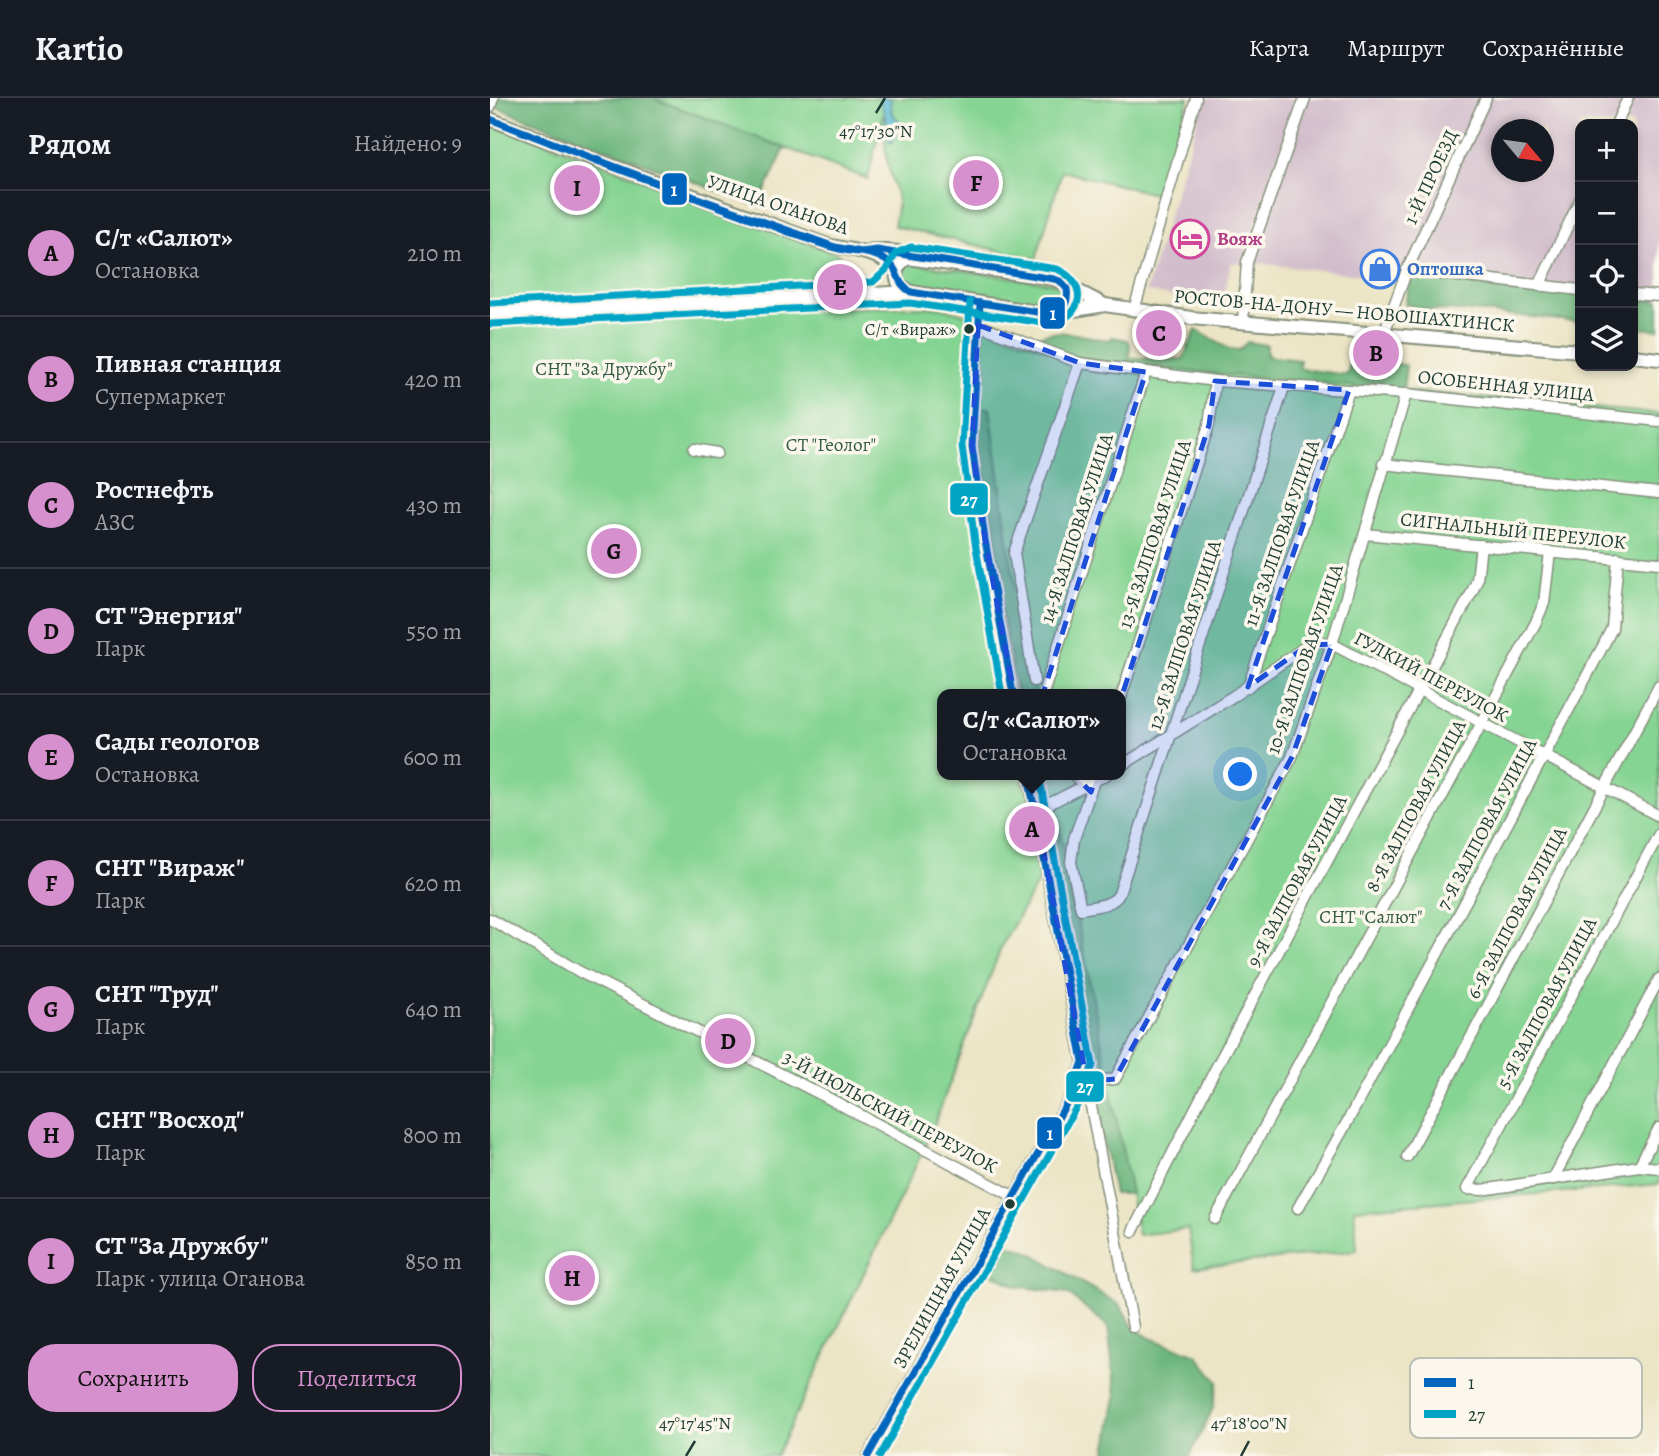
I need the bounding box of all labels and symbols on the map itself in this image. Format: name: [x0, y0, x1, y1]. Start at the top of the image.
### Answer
text: 47°17'30"N: [839, 119, 913, 143]
north arrow: [1491, 119, 1554, 182]
street label: 1-Й ПРОЕЗД: [1398, 125, 1464, 229]
pin: F: [953, 157, 999, 209]
pin: I: [554, 162, 600, 214]
street label: УЛИЦА ОГАНОВА: [704, 169, 853, 242]
line badge: 1: [661, 172, 688, 206]
text: 1: [671, 177, 678, 203]
hotel icon: Вояж: [1169, 218, 1211, 260]
place label: Вояж: [1217, 226, 1263, 252]
shop icon: Оптошка: [1359, 248, 1401, 290]
place label: Оптошка: [1407, 256, 1485, 282]
pin: E: [817, 261, 863, 313]
street label: РОСТОВ-НА-ДОНУ — НОВОШАХТИНСК: [1173, 283, 1515, 339]
line badge: 1: [1039, 296, 1066, 330]
text: 1: [1050, 301, 1057, 327]
pin: C: [1136, 307, 1182, 359]
place label: С/т «Вираж»: [865, 318, 956, 341]
marker: С/т «Вираж»: [962, 322, 976, 336]
pin: B: [1353, 327, 1399, 379]
park label: СНТ "За Дружбу": [535, 356, 673, 382]
street label: ОСОБЕННАЯ УЛИЦА: [1417, 364, 1596, 408]
street label: 14-Я ЗАЛПОВАЯ УЛИЦА: [1034, 429, 1120, 626]
park label: СТ "Геолог": [786, 432, 876, 458]
street label: 13-Я ЗАЛПОВАЯ УЛИЦА: [1112, 435, 1198, 632]
street label: 11-Я ЗАЛПОВАЯ УЛИЦА: [1238, 435, 1326, 630]
line badge: 27: [949, 482, 989, 516]
text: 27: [960, 487, 979, 513]
street label: СИГНАЛЬНЫЙ ПЕРЕУЛОК: [1399, 506, 1627, 556]
pin: G: [591, 525, 637, 577]
street label: 12-Я ЗАЛПОВАЯ УЛИЦА: [1142, 536, 1228, 733]
street label: 10-Я ЗАЛПОВАЯ УЛИЦА: [1260, 560, 1350, 757]
street label: ГУЛКИЙ ПЕРЕУЛОК: [1350, 625, 1512, 729]
street label: 8-Я ЗАЛПОВАЯ УЛИЦА: [1360, 714, 1473, 897]
street label: 7-Я ЗАЛПОВАЯ УЛИЦА: [1431, 733, 1544, 914]
your location: [1223, 757, 1257, 791]
street label: 9-Я ЗАЛПОВАЯ УЛИЦА: [1241, 790, 1354, 971]
pin: A: [1009, 803, 1055, 855]
street label: 6-Я ЗАЛПОВАЯ УЛИЦА: [1461, 822, 1574, 1004]
park label: СНТ "Салют": [1319, 904, 1423, 930]
street label: 5-Я ЗАЛПОВАЯ УЛИЦА: [1491, 912, 1604, 1093]
pin: D: [705, 1015, 751, 1067]
street label: 3-Й ИЮЛЬСКИЙ ПЕРЕУЛОК: [778, 1044, 1002, 1180]
line badge: 27: [1065, 1070, 1105, 1103]
text: 27: [1076, 1074, 1095, 1100]
line badge: 1: [1036, 1116, 1063, 1150]
text: 1: [1047, 1121, 1054, 1147]
unlabelled marker: [1003, 1197, 1017, 1211]
street label: ЗРЕЛИЩНАЯ УЛИЦА: [887, 1202, 997, 1373]
pin: H: [549, 1252, 595, 1304]
legend: [1410, 1358, 1642, 1438]
text: 1: [1468, 1370, 1475, 1396]
text: 27: [1468, 1402, 1485, 1428]
text: 47°17'45"N: [659, 1411, 731, 1435]
text: 47°18'00"N: [1211, 1411, 1287, 1435]

